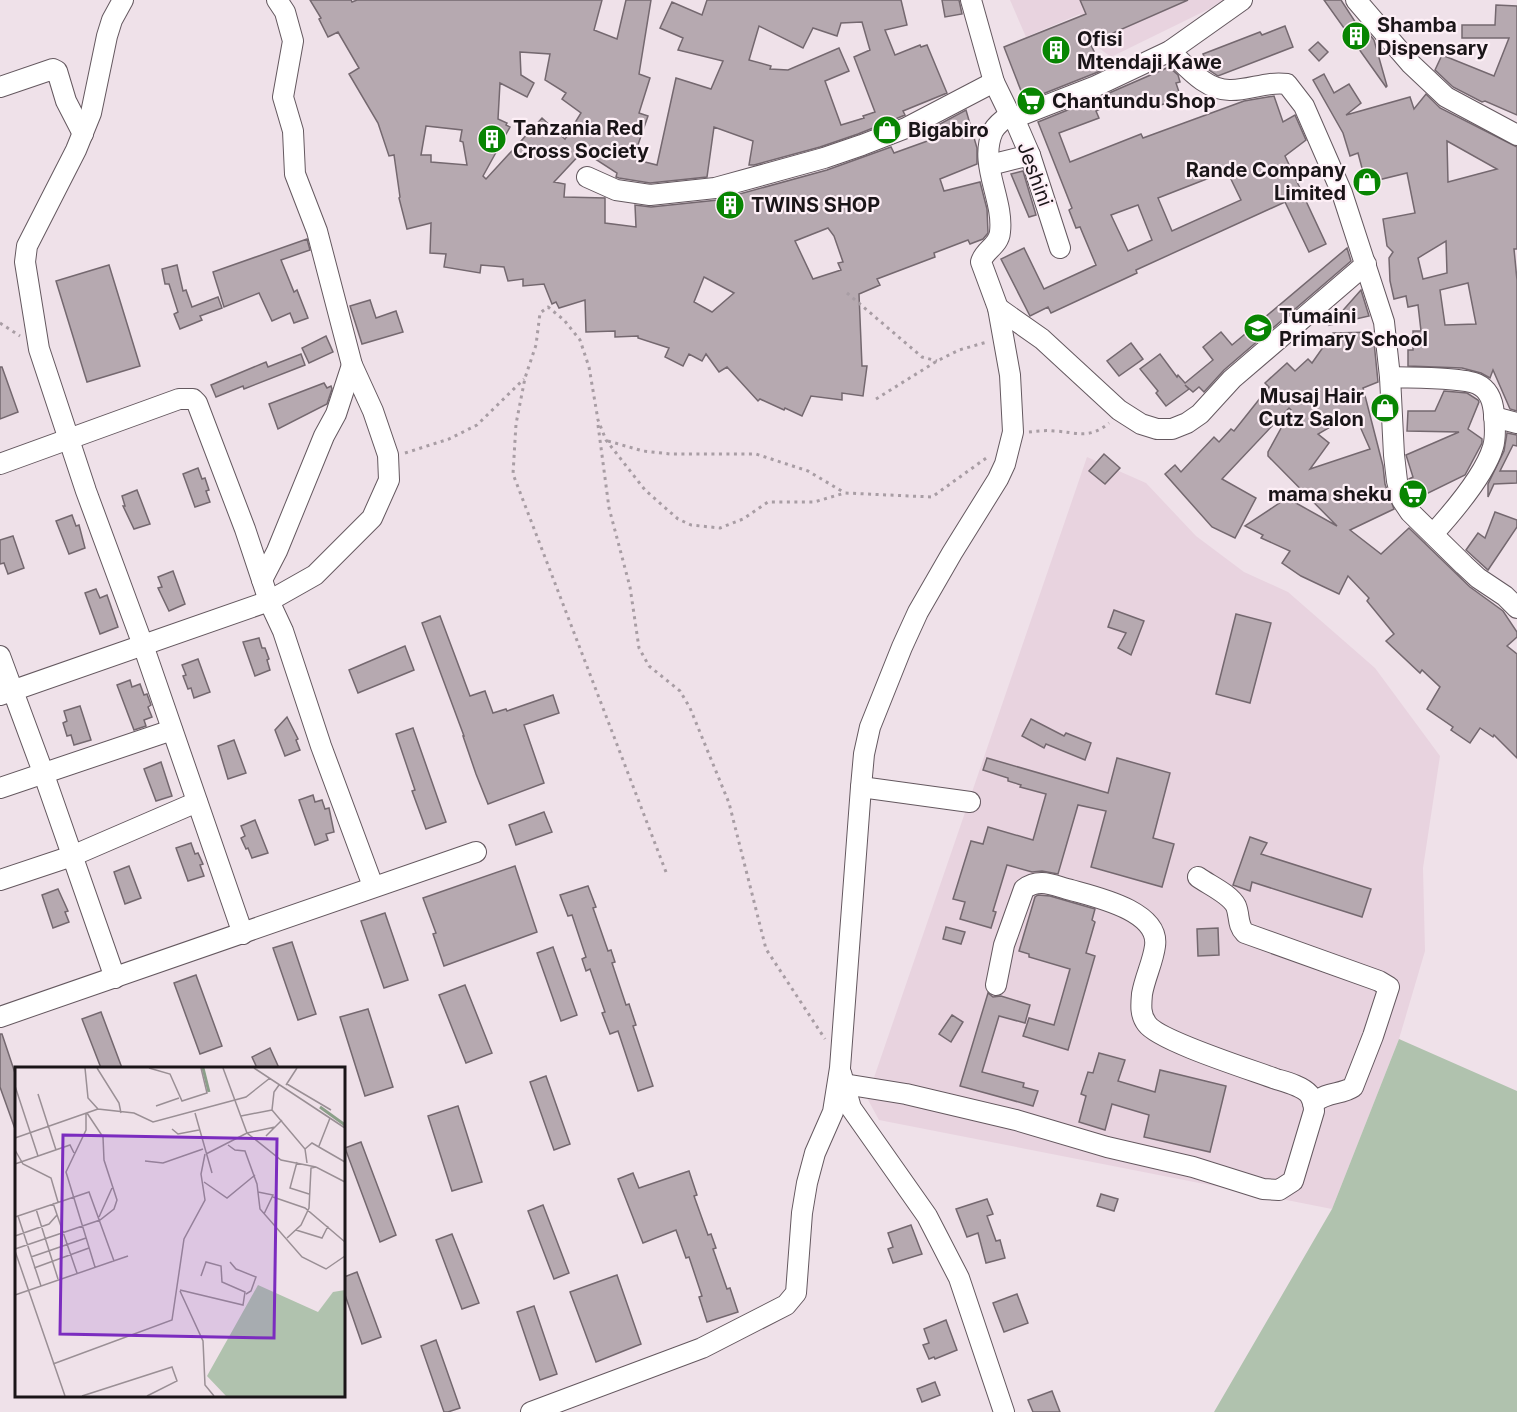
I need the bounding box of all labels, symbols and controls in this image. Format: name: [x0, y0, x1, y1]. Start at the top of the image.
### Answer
place label: Shamba Dispensary: [1377, 13, 1488, 60]
building icon: Shamba Dispensary: [1340, 20, 1372, 52]
place label: Ofisi Mtendaji Kawe: [1077, 27, 1222, 74]
building icon: Ofisi Mtendaji Kawe: [1040, 34, 1072, 66]
supermarket icon: Chantundu Shop: [1015, 85, 1047, 117]
place label: Chantundu Shop: [1052, 89, 1216, 113]
shop icon: Bigabiro: [871, 114, 903, 146]
place label: Tanzania Red Cross Society: [513, 116, 649, 163]
place label: Bigabiro: [908, 118, 989, 142]
building icon: Tanzania Red Cross Society: [476, 123, 508, 155]
street label: Jeshini: [1012, 138, 1058, 210]
place label: Rande Company Limited: [1186, 158, 1346, 205]
shop icon: Rande Company Limited: [1351, 166, 1383, 198]
building icon: TWINS SHOP: [714, 189, 746, 221]
place label: TWINS SHOP: [751, 193, 880, 217]
place label: Tumaini Primary School: [1279, 304, 1428, 351]
school or university icon: Tumaini Primary School: [1242, 312, 1274, 344]
place label: Musaj Hair Cutz Salon: [1258, 384, 1364, 431]
shop icon: Musaj Hair Cutz Salon: [1369, 392, 1401, 424]
supermarket icon: mama sheku: [1397, 478, 1429, 510]
place label: mama sheku: [1268, 482, 1392, 506]
inset map: [15, 1067, 345, 1397]

